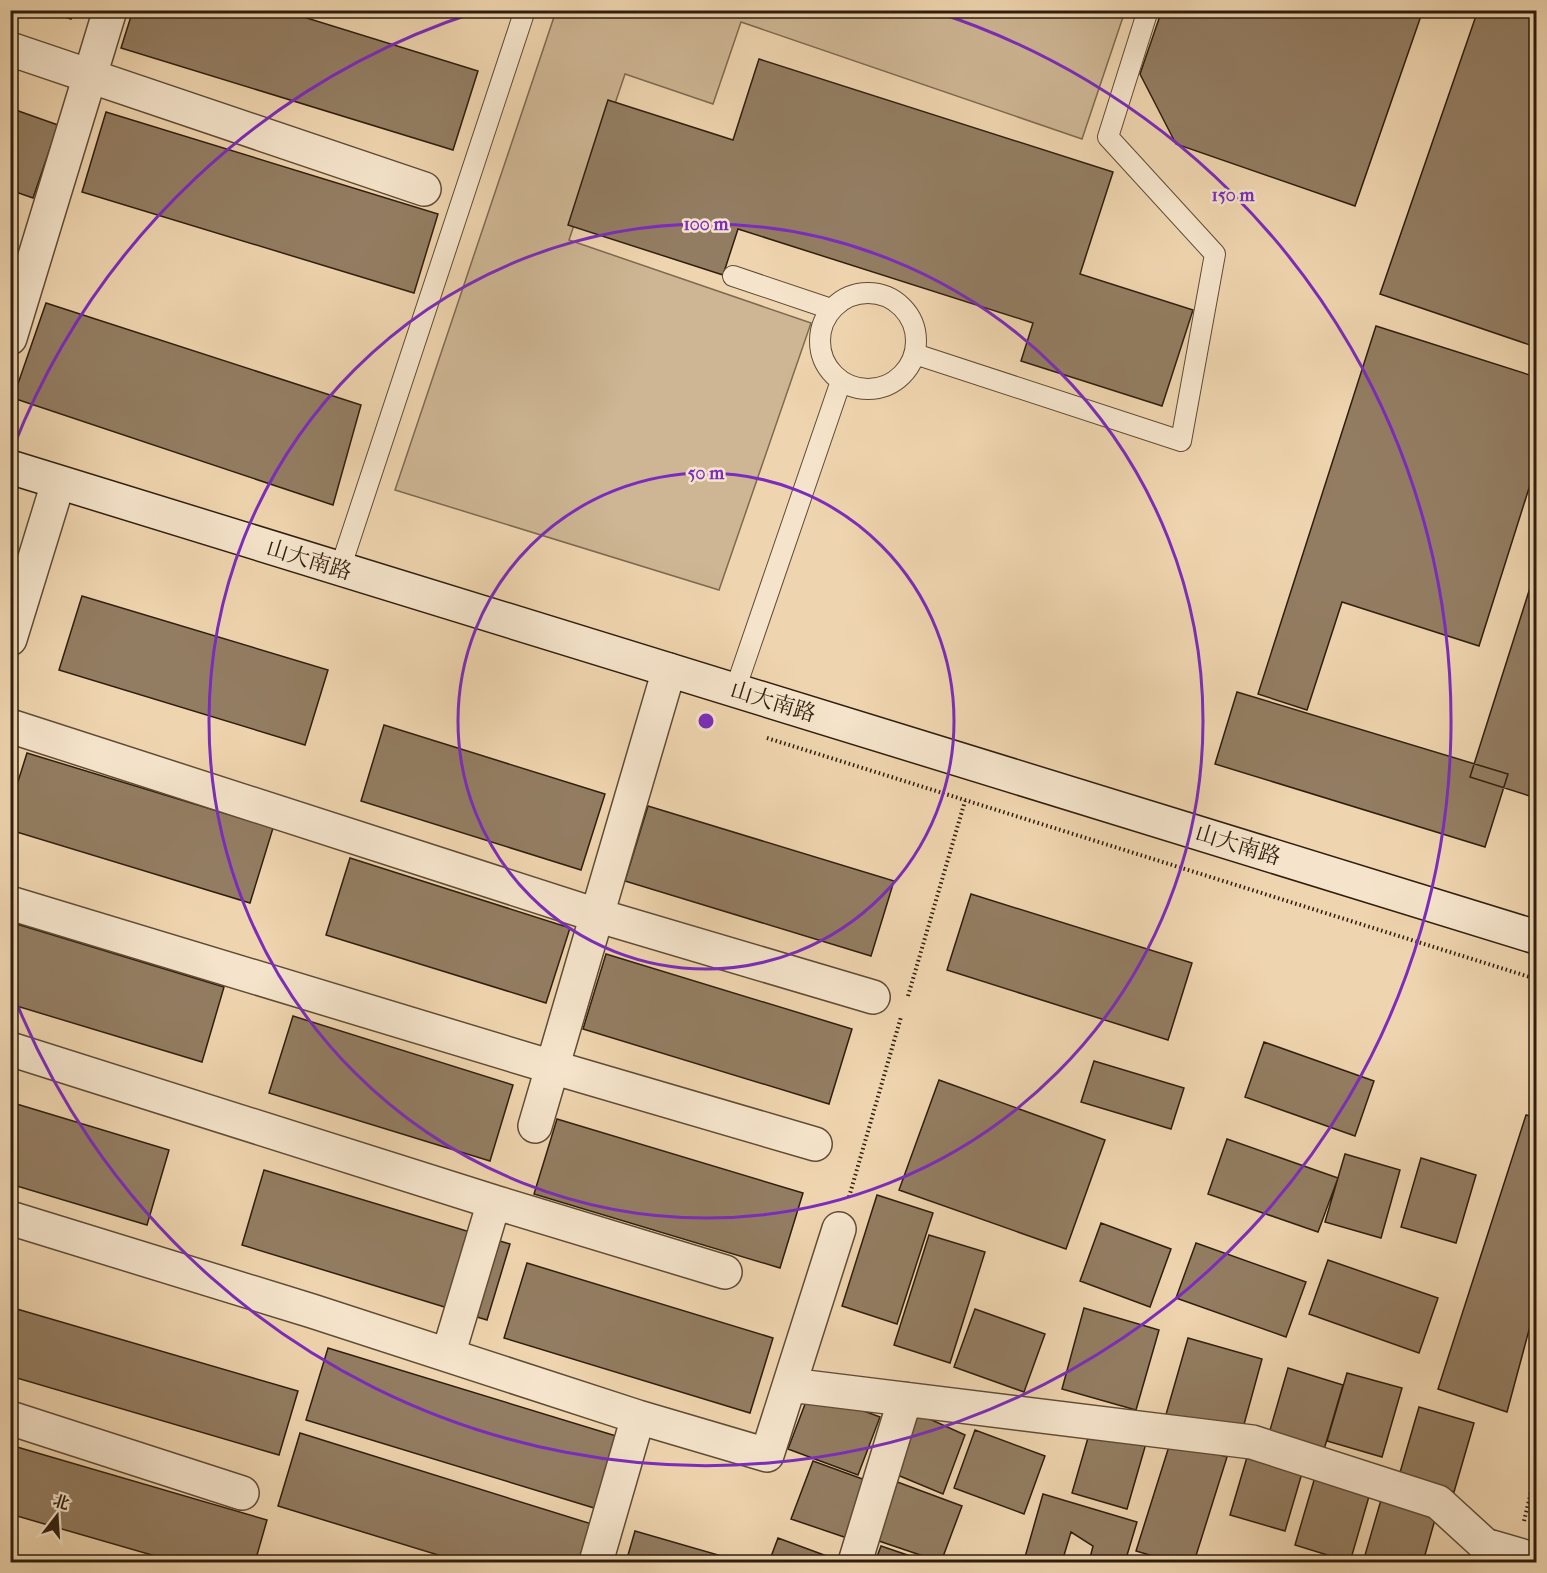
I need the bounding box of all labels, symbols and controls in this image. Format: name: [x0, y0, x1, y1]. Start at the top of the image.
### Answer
text: 150 m: [1212, 185, 1255, 206]
text: 100 m: [683, 214, 730, 235]
text: 50 m: [688, 463, 725, 484]
street label: 山大南路: [263, 535, 355, 585]
street label: 山大南路: [727, 677, 819, 727]
centre of rings: [696, 711, 716, 731]
street label: 山大南路: [1192, 820, 1284, 870]
north arrow: [27, 1486, 87, 1546]
text: 北: [51, 1491, 72, 1514]

